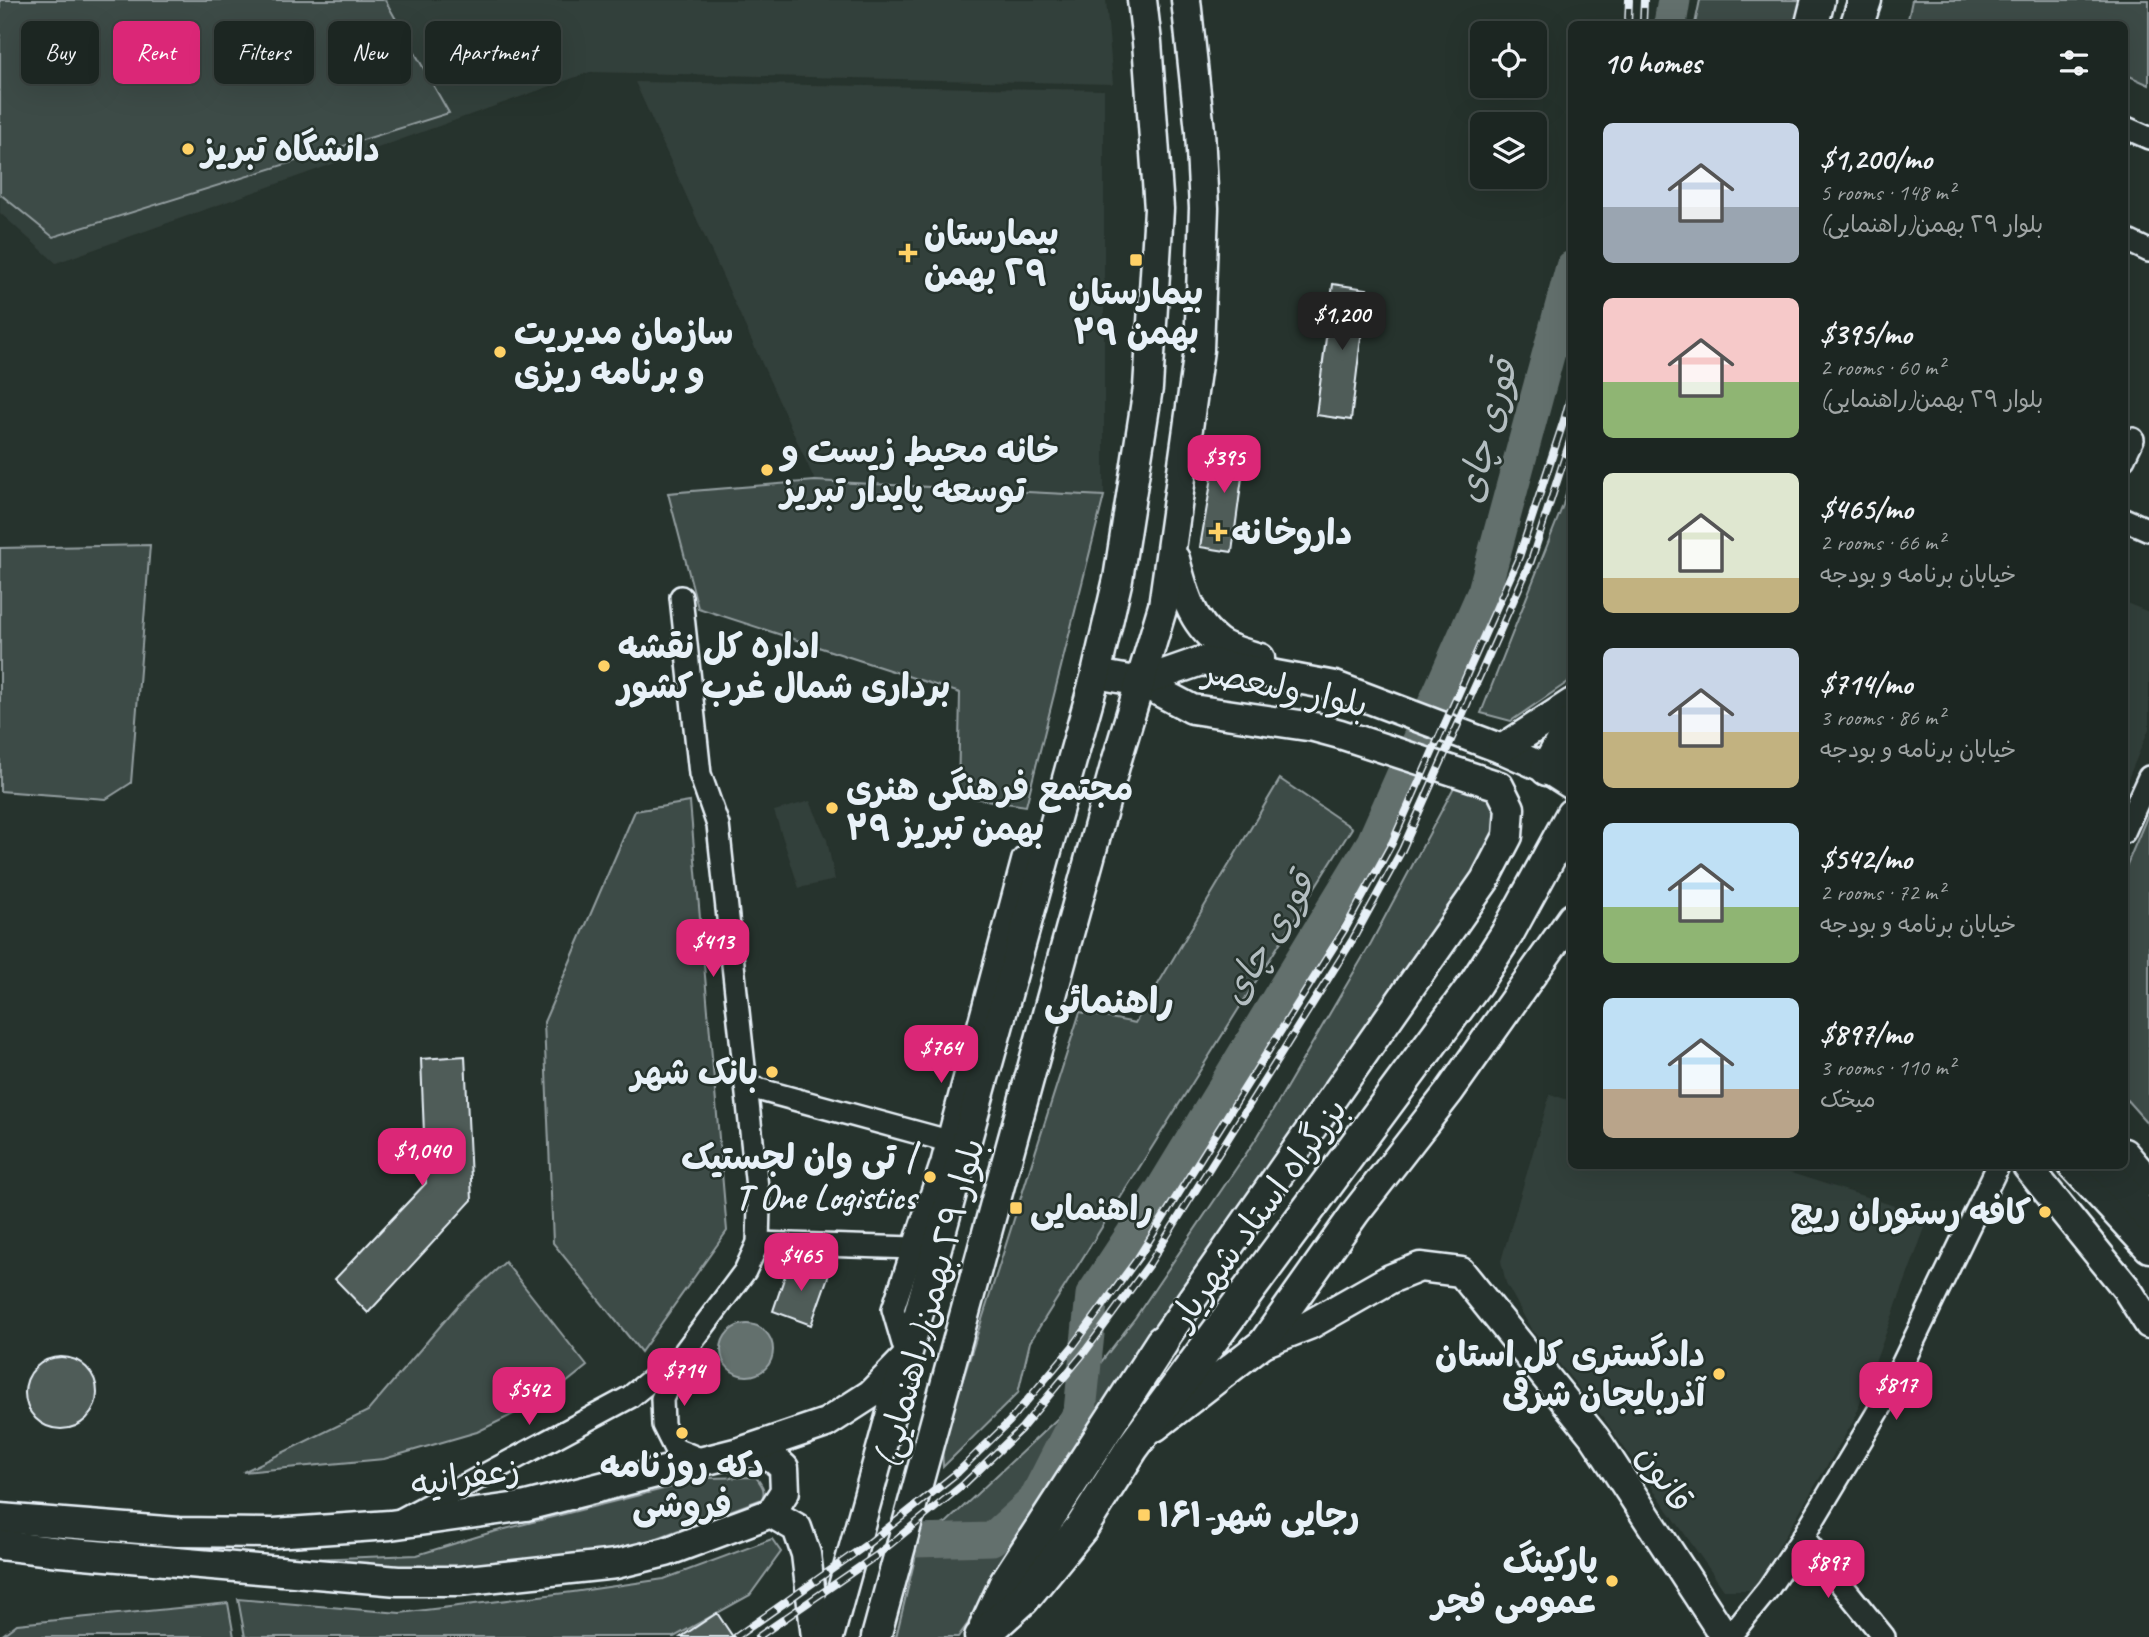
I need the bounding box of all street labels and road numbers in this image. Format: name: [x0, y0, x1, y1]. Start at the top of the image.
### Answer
street label: بلوار ولىعصر: [1197, 649, 1372, 728]
street label: بزرگراه استاد شهریار: [1158, 1089, 1357, 1340]
street label: بلوار ٢٩ بهمن(راهنمایی): [864, 1133, 995, 1473]
street label: قانون: [1626, 1436, 1703, 1521]
street label: زعفرانیه: [408, 1446, 523, 1507]

